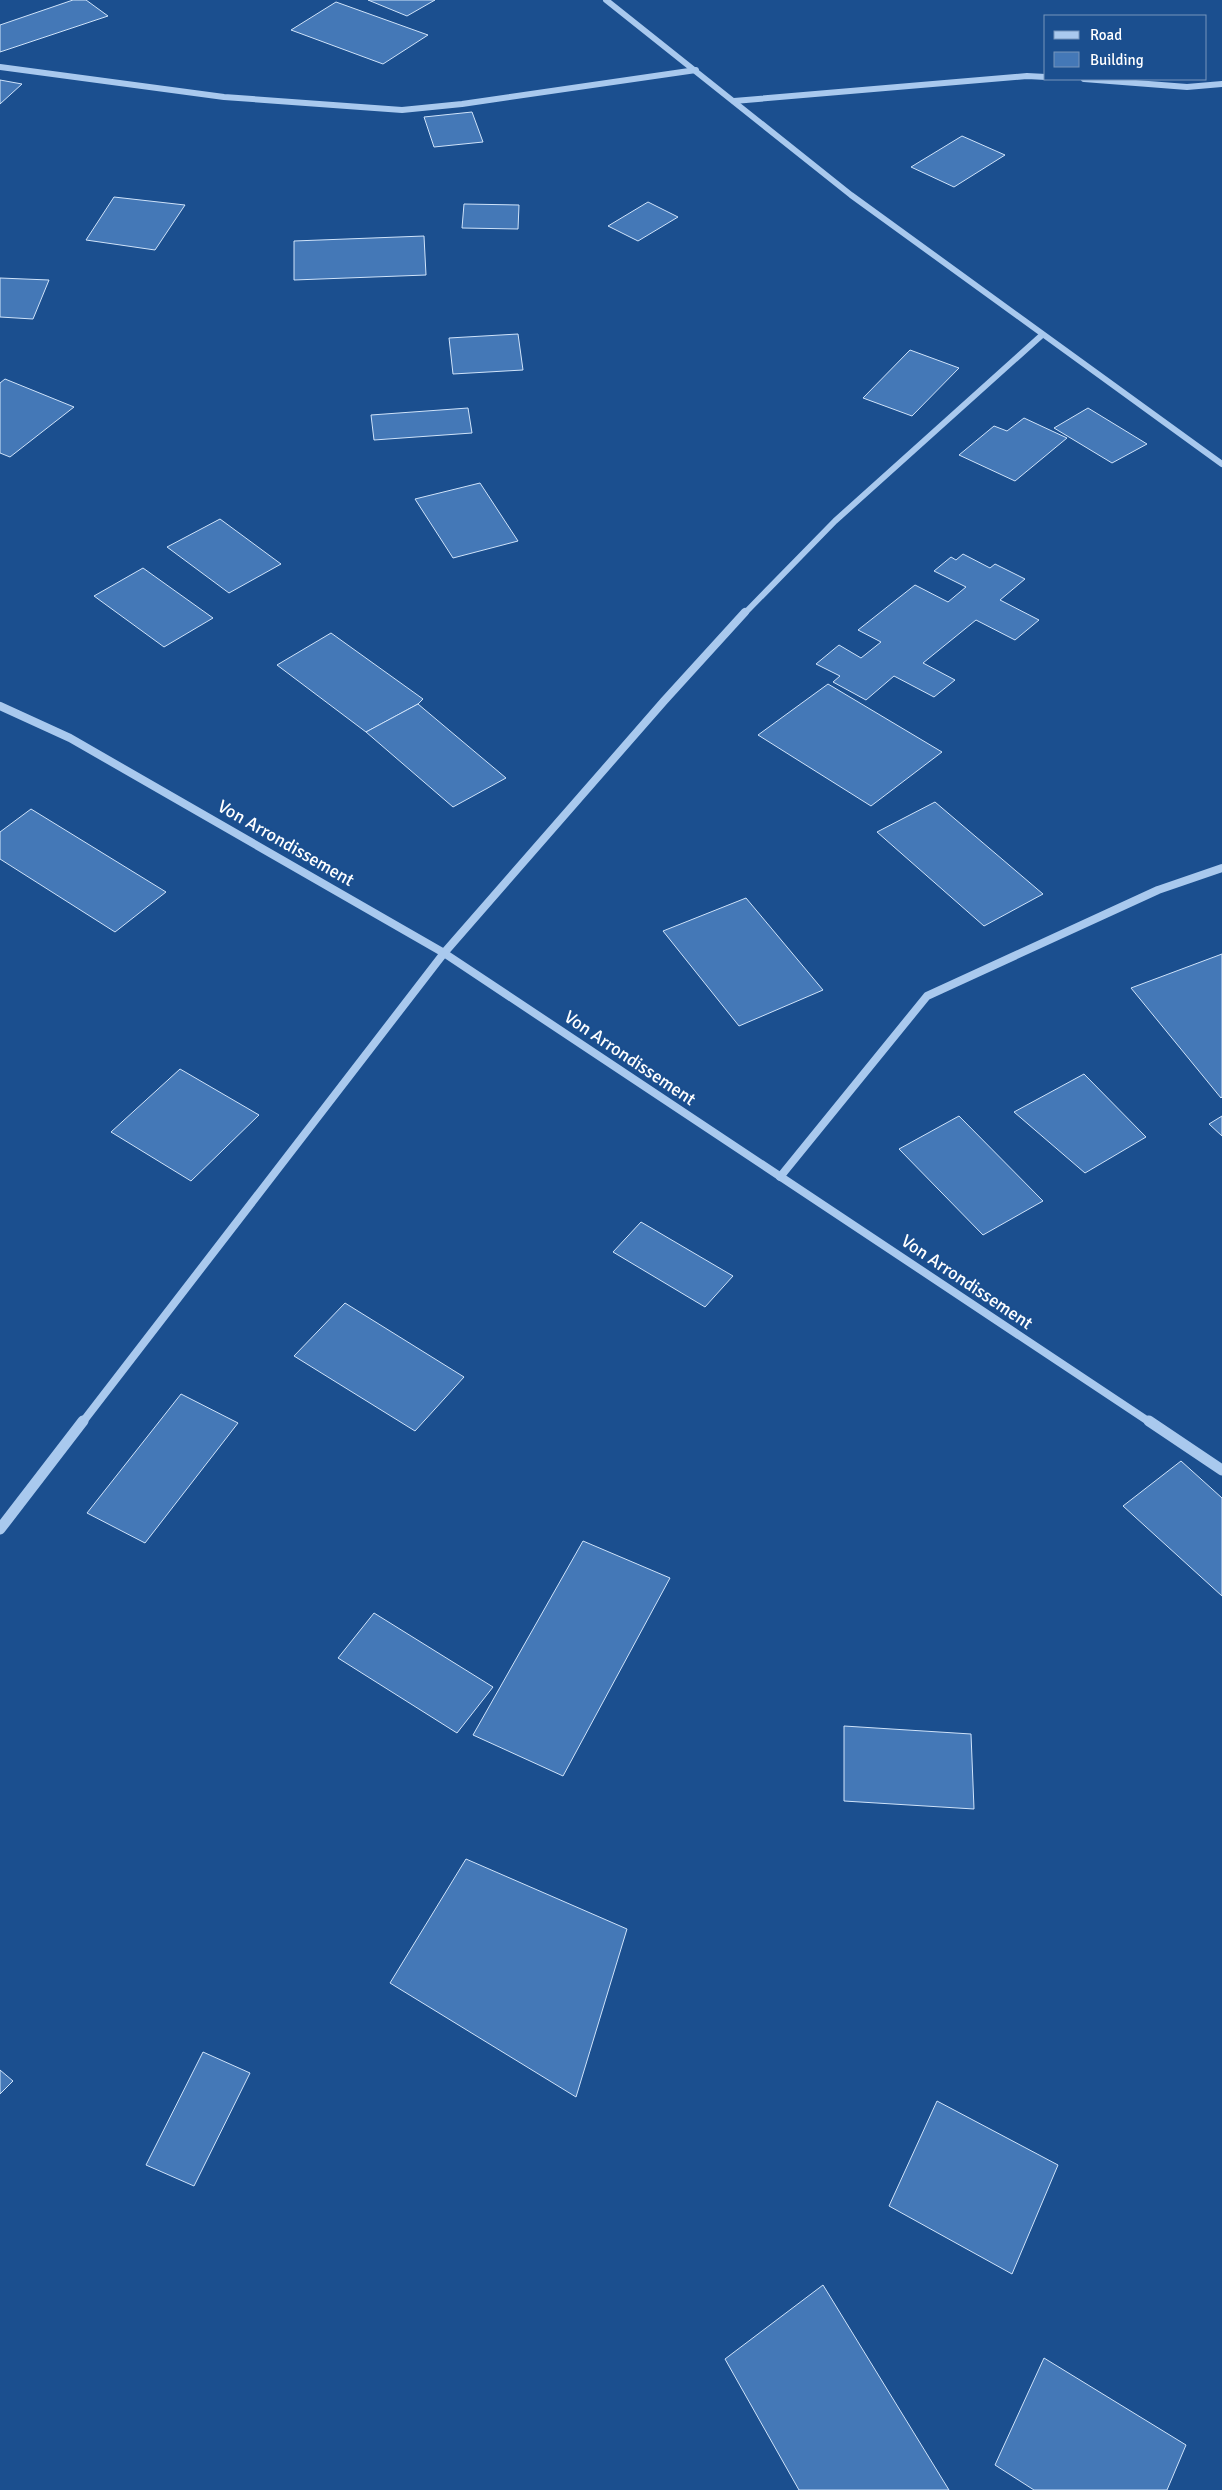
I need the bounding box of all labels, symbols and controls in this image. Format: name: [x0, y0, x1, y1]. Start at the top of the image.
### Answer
legend: [1044, 15, 1207, 80]
text: Road: [1090, 26, 1122, 44]
text: Building: [1090, 51, 1144, 69]
street label: Von Arrondissement: [214, 795, 358, 891]
street label: Von Arrondissement: [560, 1006, 700, 1110]
street label: Von Arrondissement: [897, 1230, 1037, 1334]

